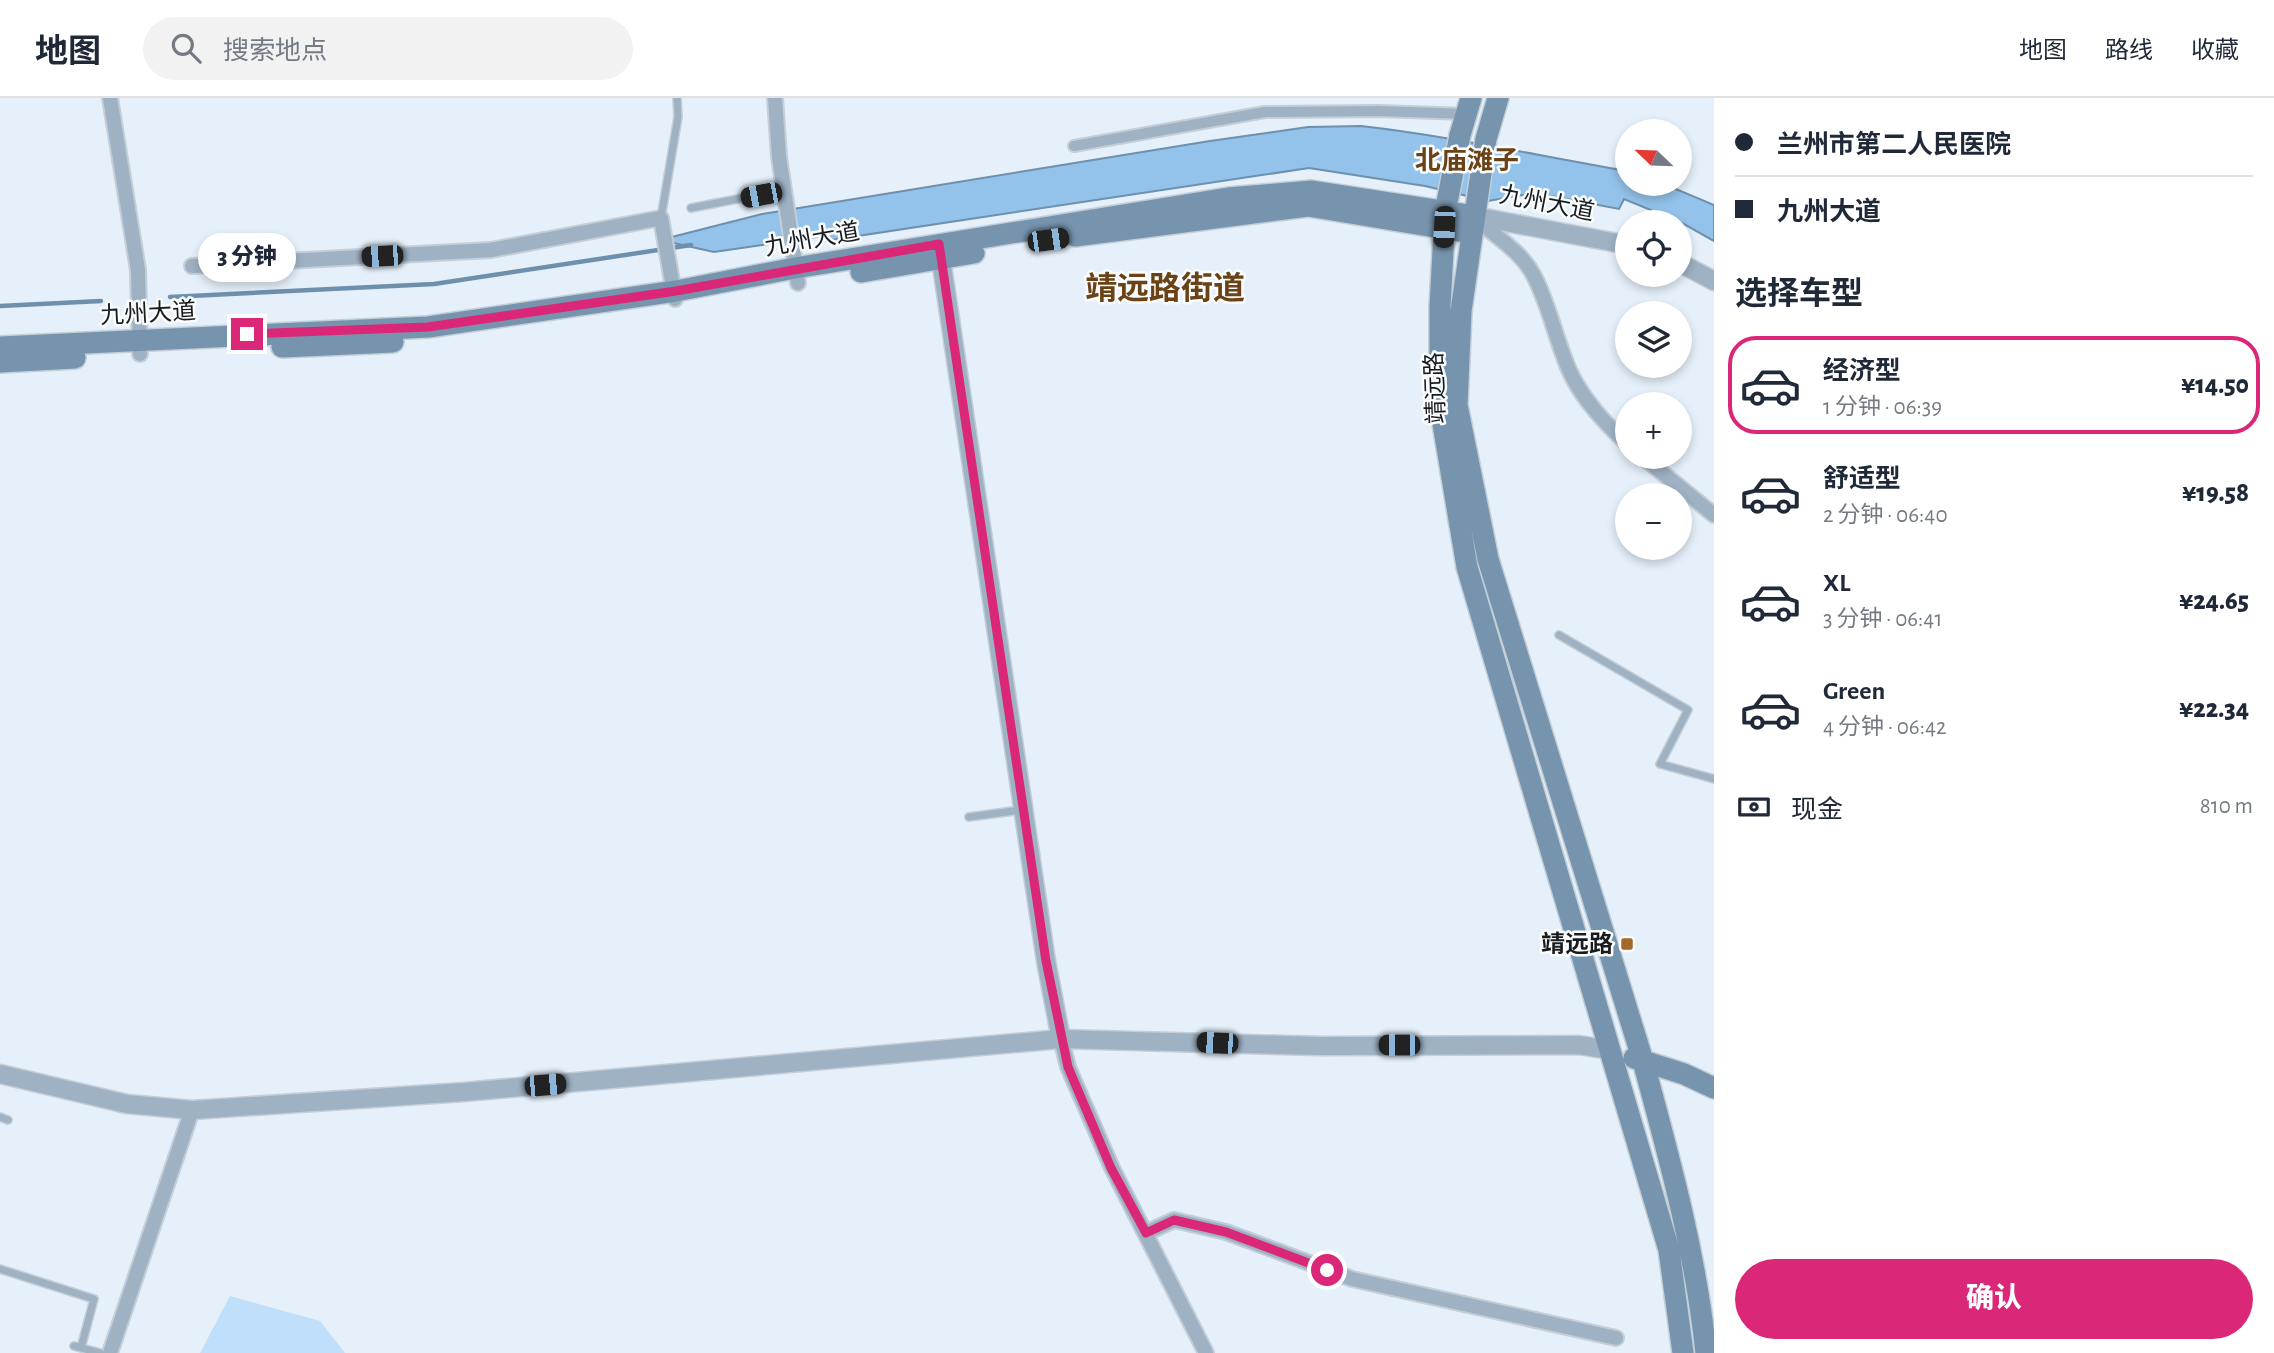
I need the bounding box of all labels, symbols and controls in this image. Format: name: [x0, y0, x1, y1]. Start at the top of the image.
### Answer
search box: [143, 17, 633, 80]
icon: search: [167, 29, 205, 67]
text: 地图: [35, 36, 101, 69]
text: 搜索地点: [223, 38, 327, 64]
text: 地图: [2019, 39, 2067, 63]
text: 路线: [2105, 39, 2153, 63]
text: 收藏: [2191, 39, 2239, 63]
north arrow: [1615, 119, 1692, 196]
map controls: [1615, 119, 1692, 560]
text: 兰州市第二人民医院: [1777, 132, 2011, 158]
district label: 北庙滩子: [1415, 146, 1519, 174]
car: [739, 181, 784, 209]
street label: 九州大道: [1497, 181, 1597, 225]
text: 九州大道: [1777, 199, 1881, 225]
car: [1433, 205, 1456, 249]
button: locate: [1615, 210, 1692, 287]
street label: 九州大道: [762, 218, 862, 260]
car: [1026, 227, 1071, 253]
callout: 3 分钟: [198, 232, 296, 282]
car: [361, 244, 404, 268]
text: 3 分钟: [217, 246, 277, 269]
district label: 靖远路街道: [1085, 271, 1245, 305]
text: 选择车型: [1735, 278, 1863, 310]
street label: 九州大道: [99, 298, 197, 328]
button: layers: [1615, 301, 1692, 378]
route end: [231, 318, 263, 350]
street label: 靖远路: [1421, 352, 1449, 424]
icon: car: [1739, 354, 1802, 417]
text: 经济型: [1823, 358, 1901, 384]
text: ¥14.50: [2181, 372, 2249, 398]
button: +: [1615, 392, 1692, 469]
text: 1 分钟 · 06:39: [1823, 396, 1942, 419]
icon: car: [1739, 462, 1802, 525]
text: 舒适型: [1823, 466, 1901, 492]
text: ¥19.58: [2182, 480, 2249, 506]
button: −: [1615, 483, 1692, 560]
text: 2 分钟 · 06:40: [1823, 504, 1948, 527]
icon: car: [1739, 570, 1802, 633]
text: XL: [1823, 570, 1850, 596]
text: ¥24.65: [2179, 588, 2249, 614]
text: 3 分钟 · 06:41: [1823, 608, 1942, 631]
icon: car: [1739, 678, 1802, 741]
text: Green: [1823, 678, 1885, 704]
text: ¥22.34: [2179, 696, 2249, 722]
text: 4 分钟 · 06:42: [1823, 716, 1946, 739]
icon: cash: [1735, 788, 1773, 826]
text: 810 m: [2200, 795, 2253, 818]
text: 现金: [1791, 797, 1843, 823]
place label: 靖远路: [1541, 931, 1613, 957]
marker: 靖远路: [1619, 936, 1635, 952]
car: [1196, 1032, 1239, 1054]
car: [1379, 1035, 1421, 1056]
car: [524, 1073, 567, 1097]
route start: [1311, 1254, 1343, 1286]
button: 确认: [1735, 1259, 2253, 1339]

